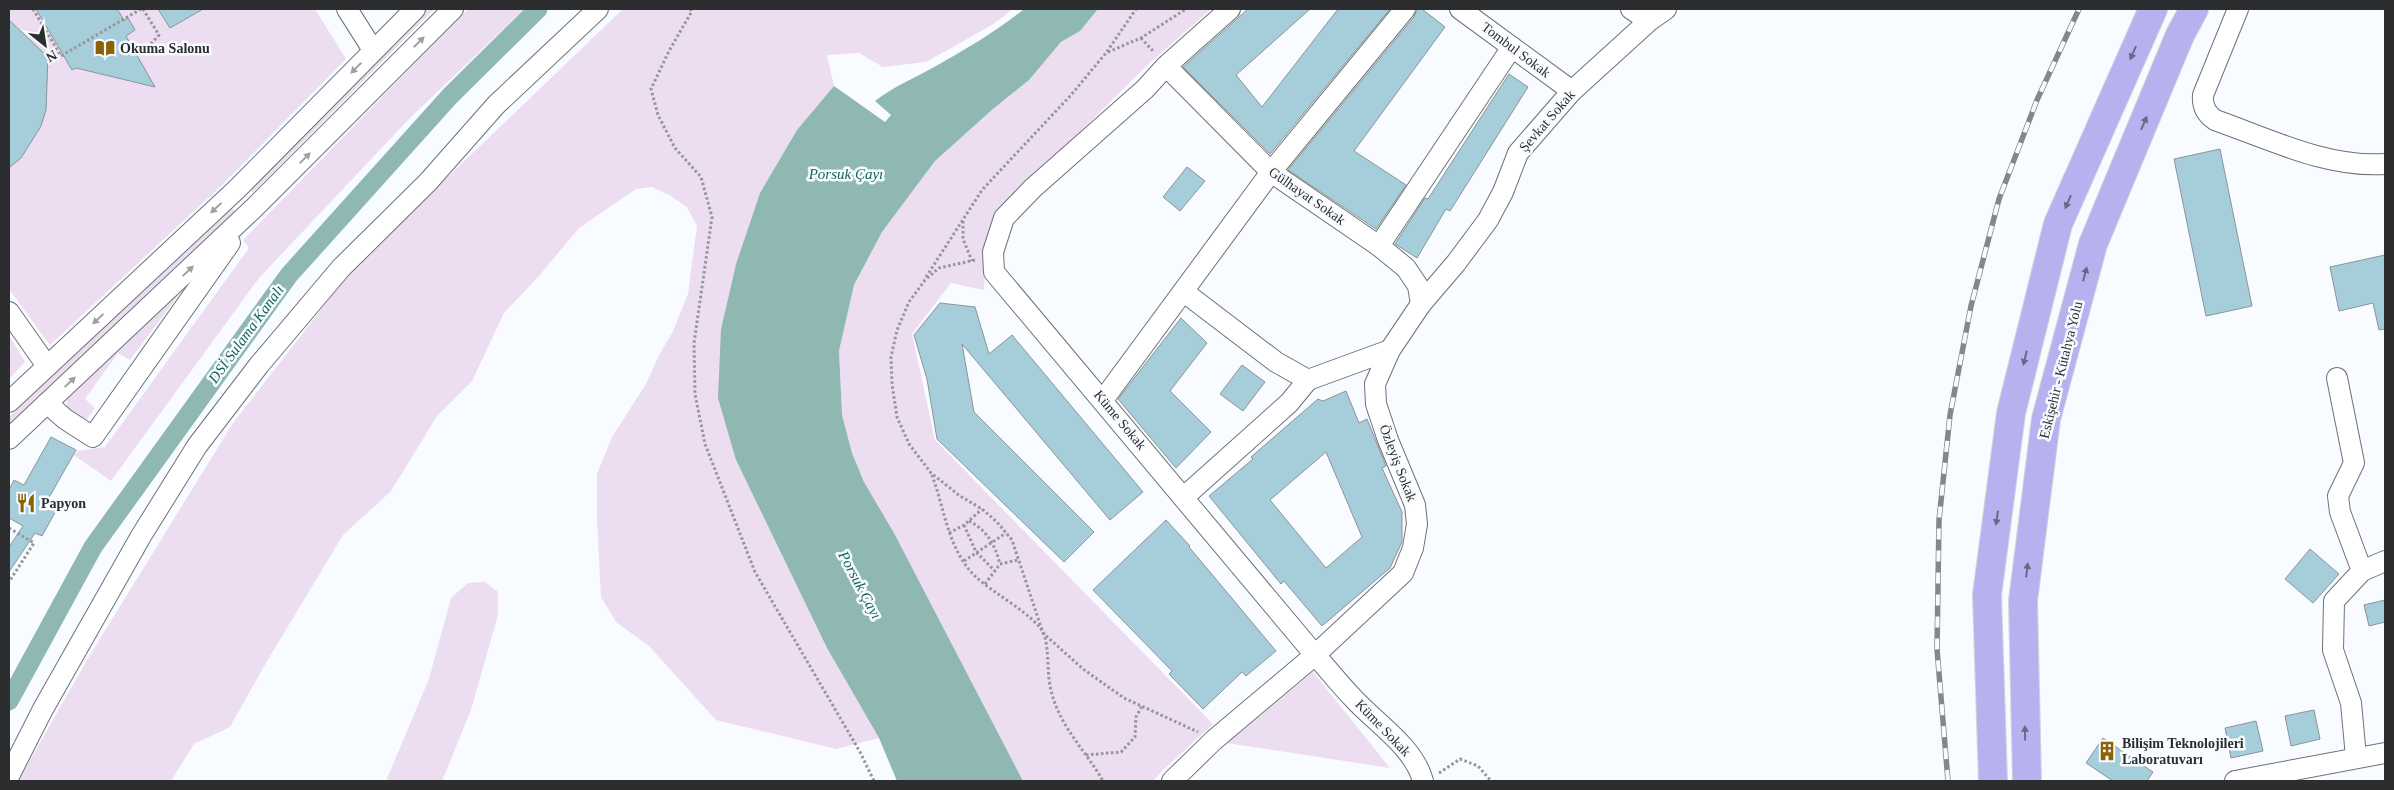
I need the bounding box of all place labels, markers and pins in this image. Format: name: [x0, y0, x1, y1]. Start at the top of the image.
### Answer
library icon: Okuma Salonu: [94, 37, 116, 59]
place label: Okuma Salonu: [120, 41, 210, 56]
restaurant icon: Papyon: [15, 492, 37, 514]
place label: Papyon: [41, 496, 86, 511]
place label: Bilişim Teknolojileri Laboratuvarı: [2122, 736, 2244, 767]
building icon: Bilişim Teknolojileri Laboratuvarı: [2096, 740, 2118, 762]

